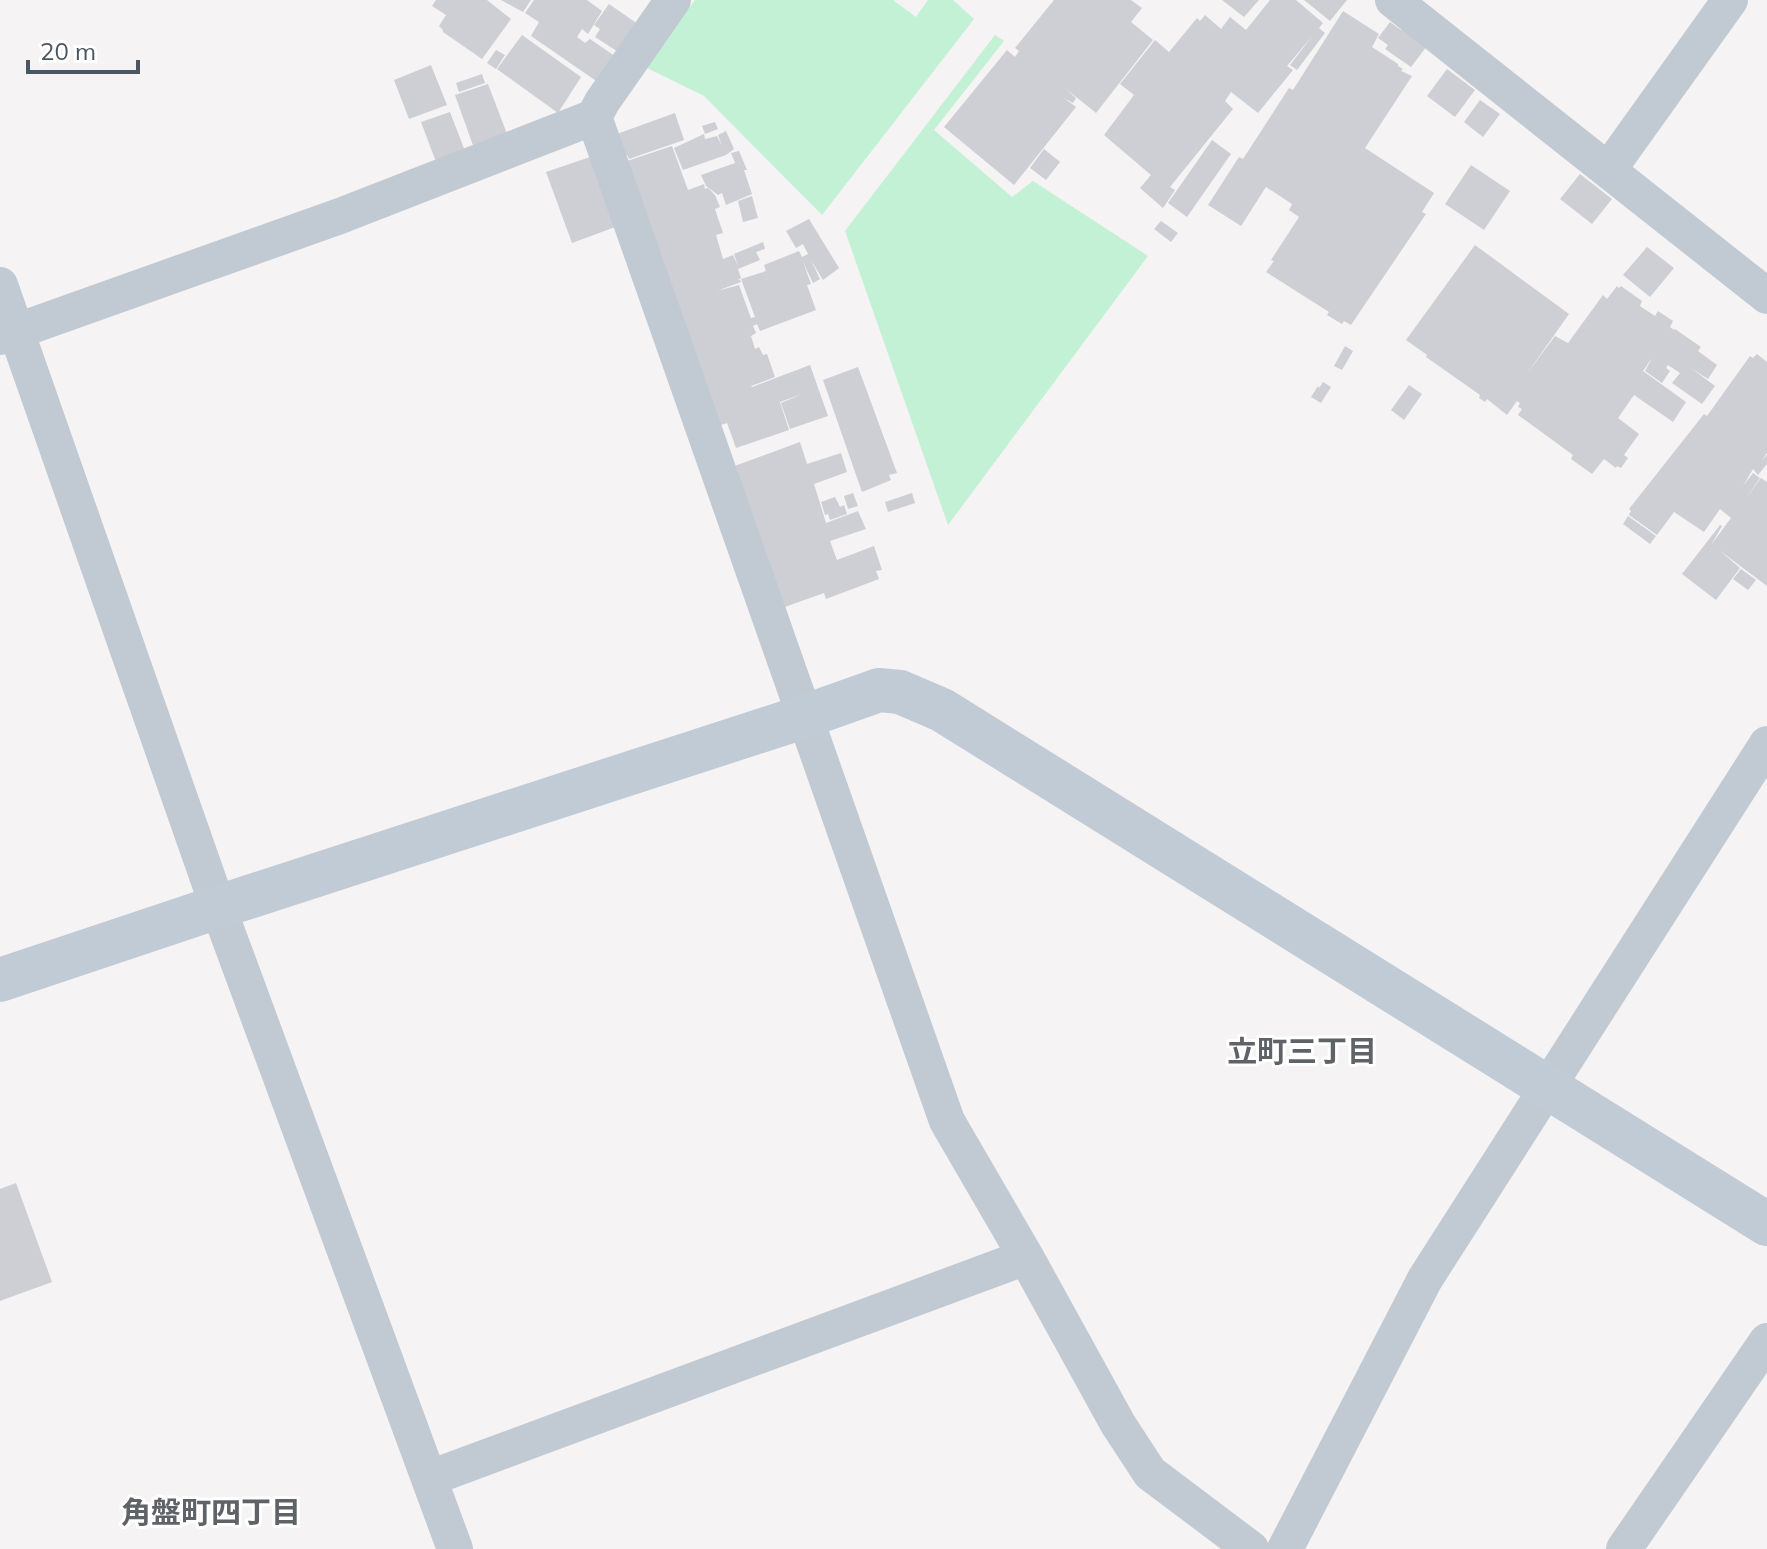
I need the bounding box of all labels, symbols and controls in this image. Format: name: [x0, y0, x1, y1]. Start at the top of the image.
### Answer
scale bar: [28, 24, 138, 74]
text: 20 m: [40, 36, 96, 66]
district label: 立町三丁目: [1227, 1032, 1377, 1070]
district label: 角盤町四丁目: [121, 1493, 301, 1531]

